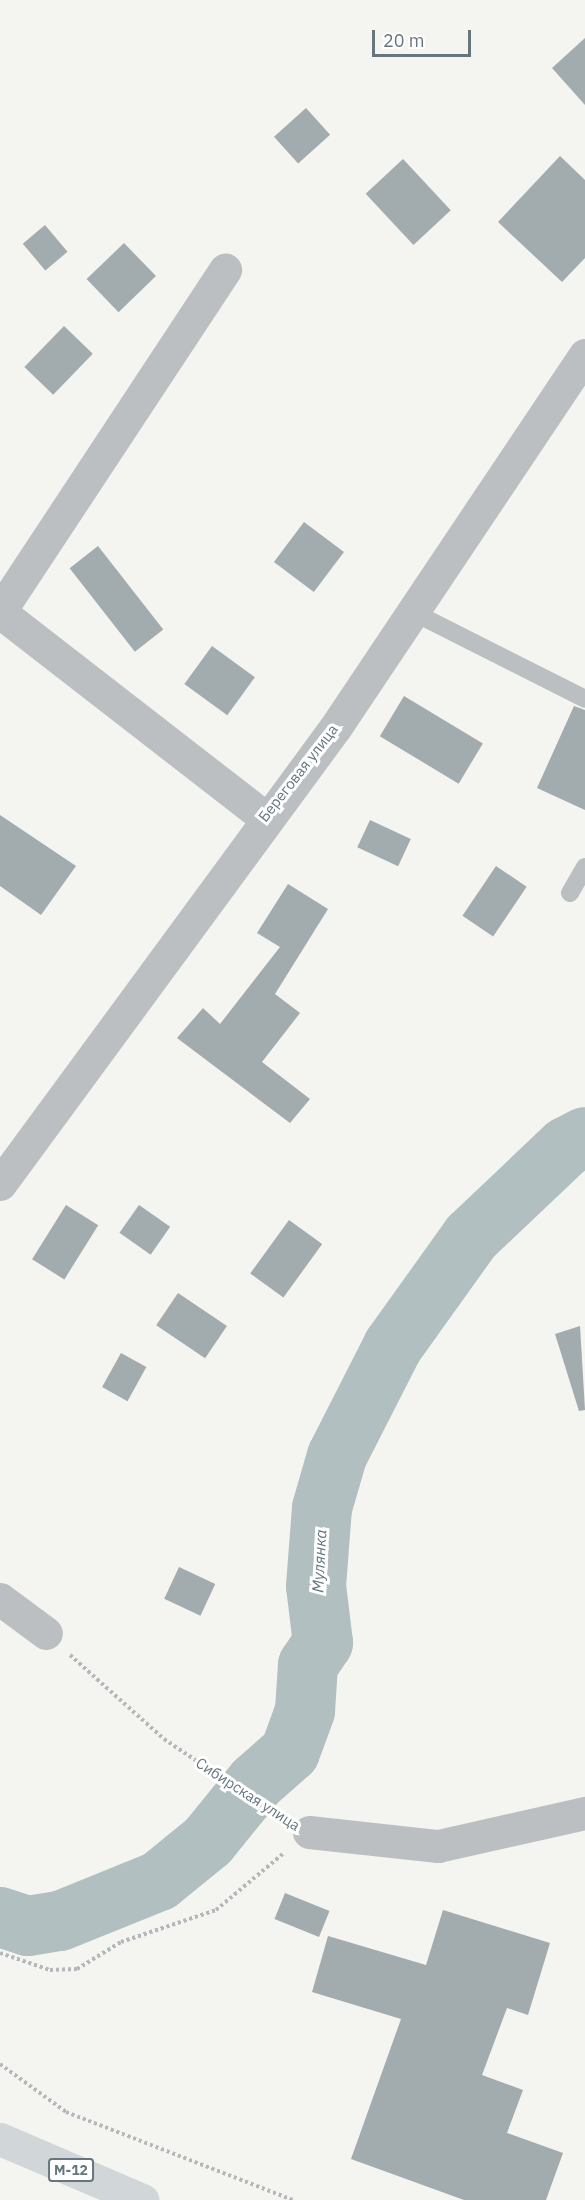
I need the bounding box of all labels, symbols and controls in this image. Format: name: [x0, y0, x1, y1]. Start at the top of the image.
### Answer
scale bar: [375, 18, 474, 56]
text: 20 m: [383, 29, 425, 52]
street label: Береговая улица: [254, 721, 342, 825]
water label: Мулянка: [308, 1529, 330, 1593]
street label: Сибирская улица: [192, 1754, 304, 1834]
road number: М-12: [47, 2159, 95, 2181]

